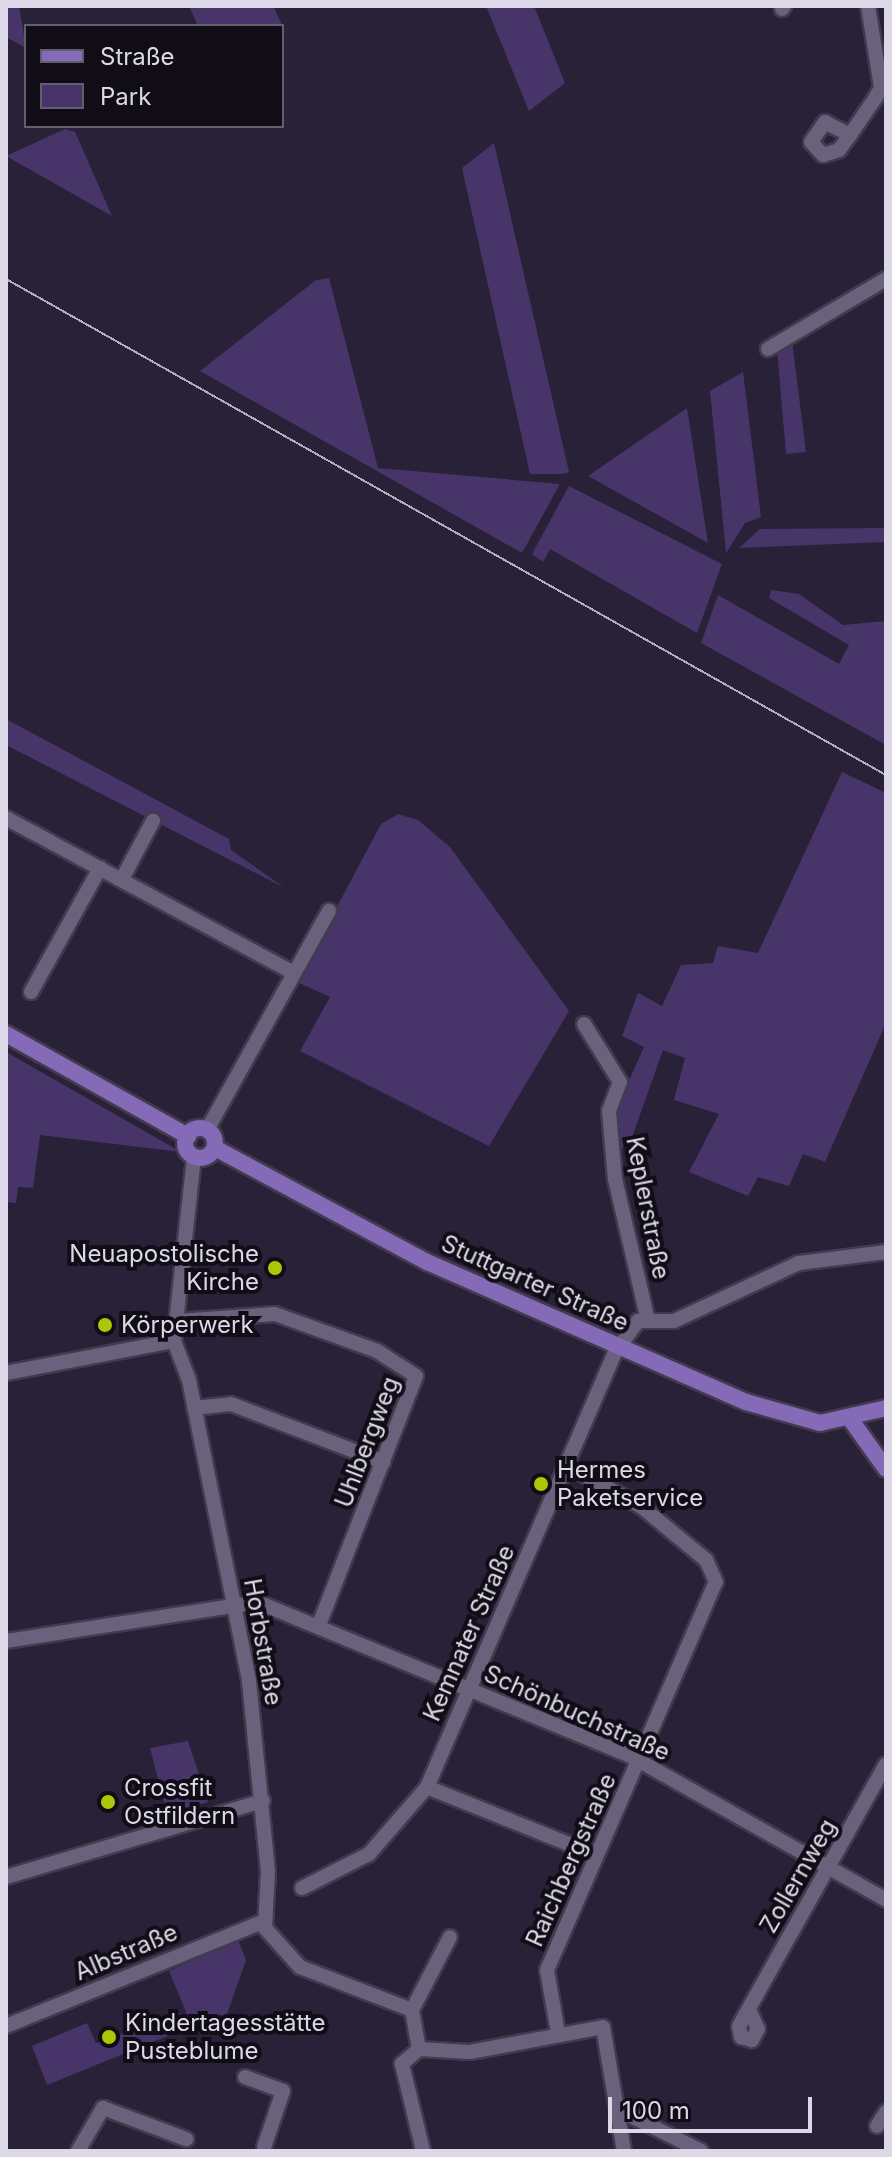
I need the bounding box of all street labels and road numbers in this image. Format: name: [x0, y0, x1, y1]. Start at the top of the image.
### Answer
street label: Keplerstraße: [620, 1134, 676, 1282]
street label: Stuttgarter Straße: [437, 1229, 633, 1337]
street label: Uhlbergweg: [329, 1373, 405, 1511]
street label: Kemnater Straße: [417, 1540, 521, 1726]
street label: Horbstraße: [238, 1576, 288, 1708]
street label: Schönbuchstraße: [480, 1659, 674, 1767]
street label: Raichbergstraße: [520, 1769, 622, 1951]
street label: Zollernweg: [754, 1814, 842, 1938]
street label: Albstraße: [70, 1917, 182, 1987]

